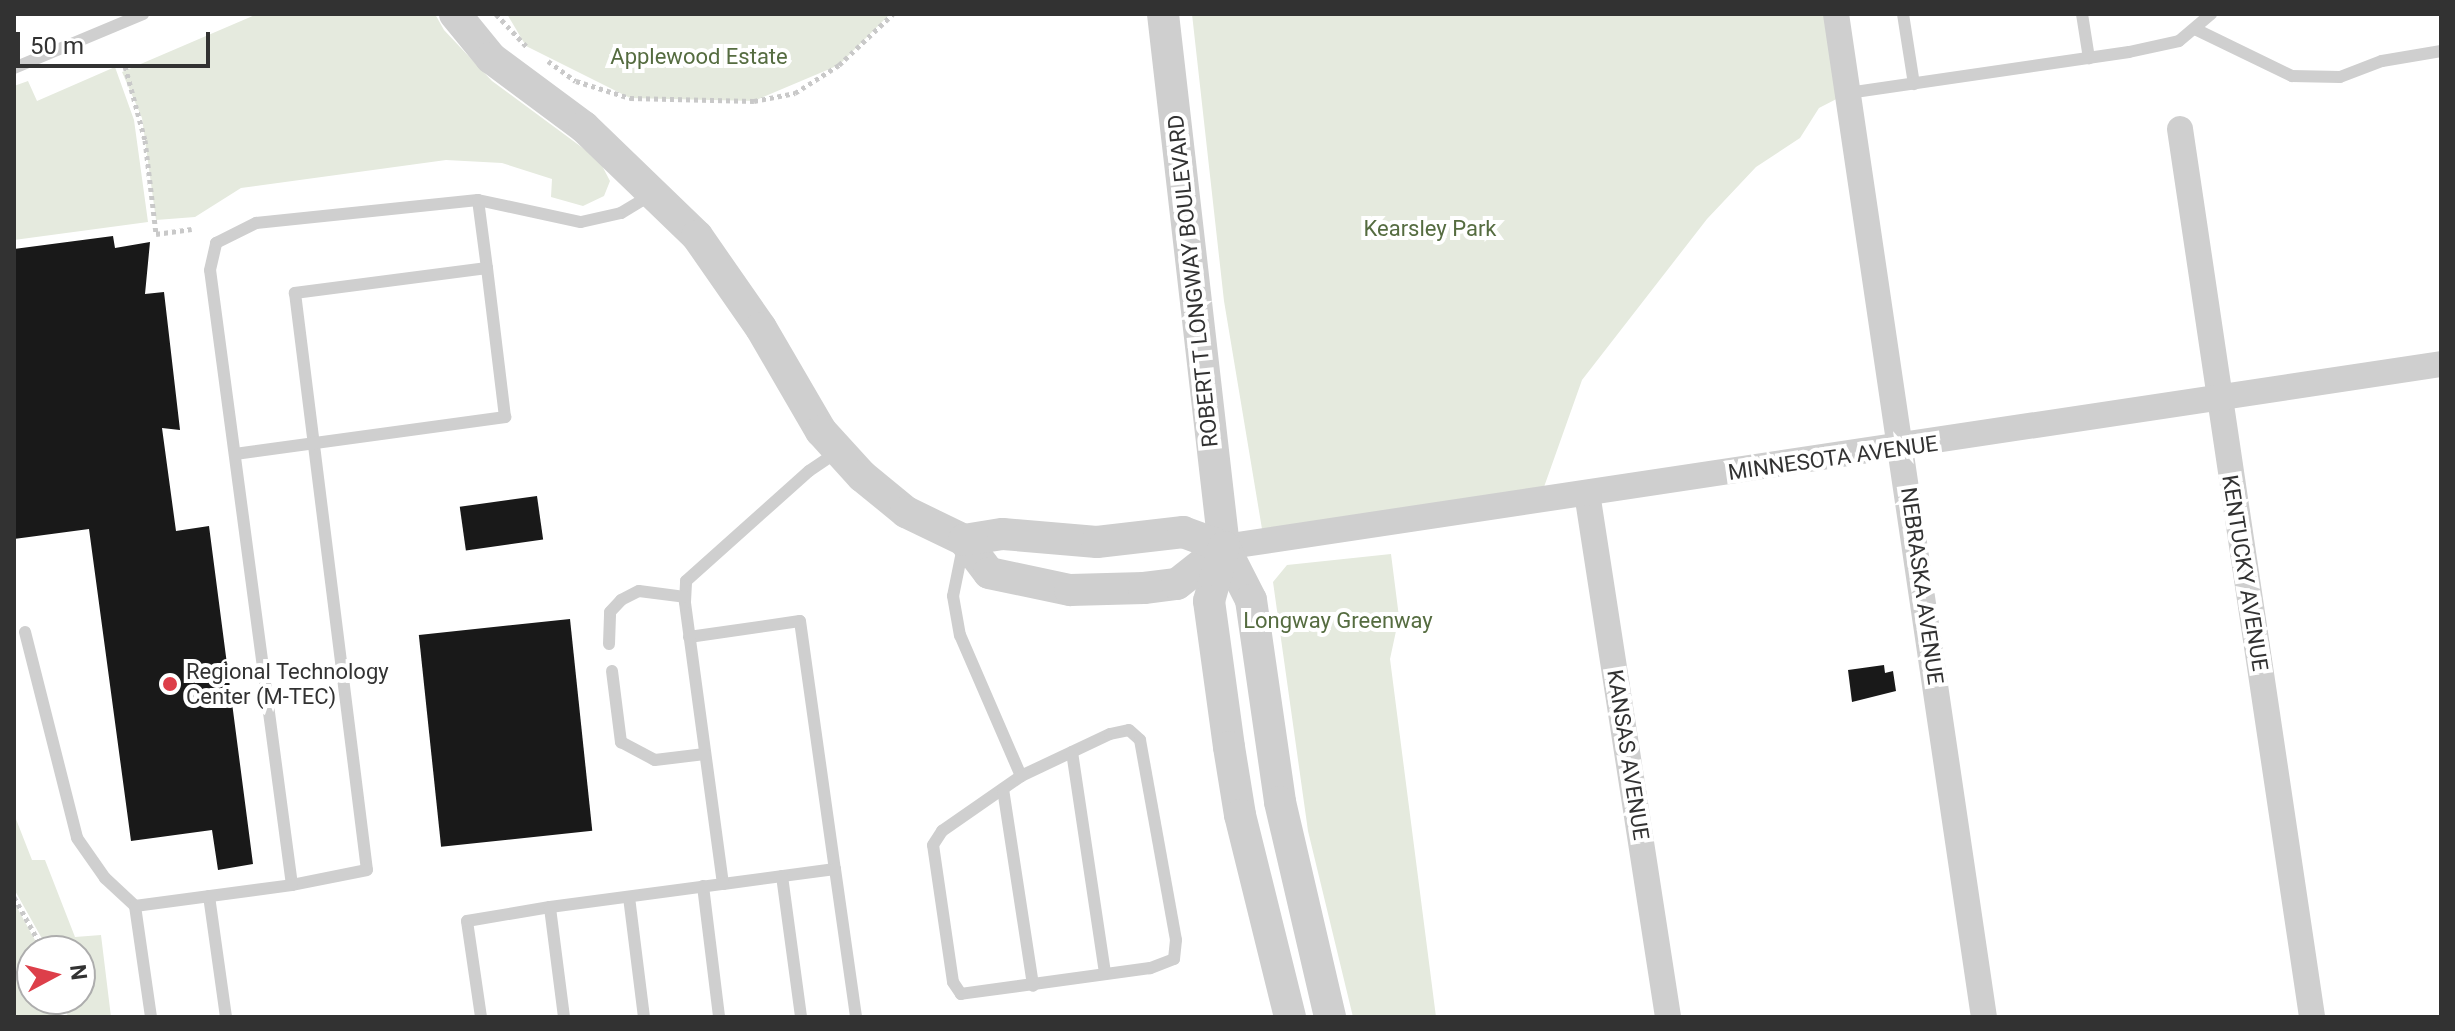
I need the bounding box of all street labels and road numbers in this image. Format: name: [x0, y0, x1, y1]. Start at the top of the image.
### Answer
street label: ROBERT T LONGWAY BOULEVARD: [1162, 113, 1224, 449]
street label: MINNESOTA AVENUE: [1726, 430, 1940, 486]
street label: KENTUCKY AVENUE: [2216, 473, 2274, 673]
street label: NEBRASKA AVENUE: [1895, 486, 1949, 686]
street label: KANSAS AVENUE: [1601, 668, 1655, 842]

